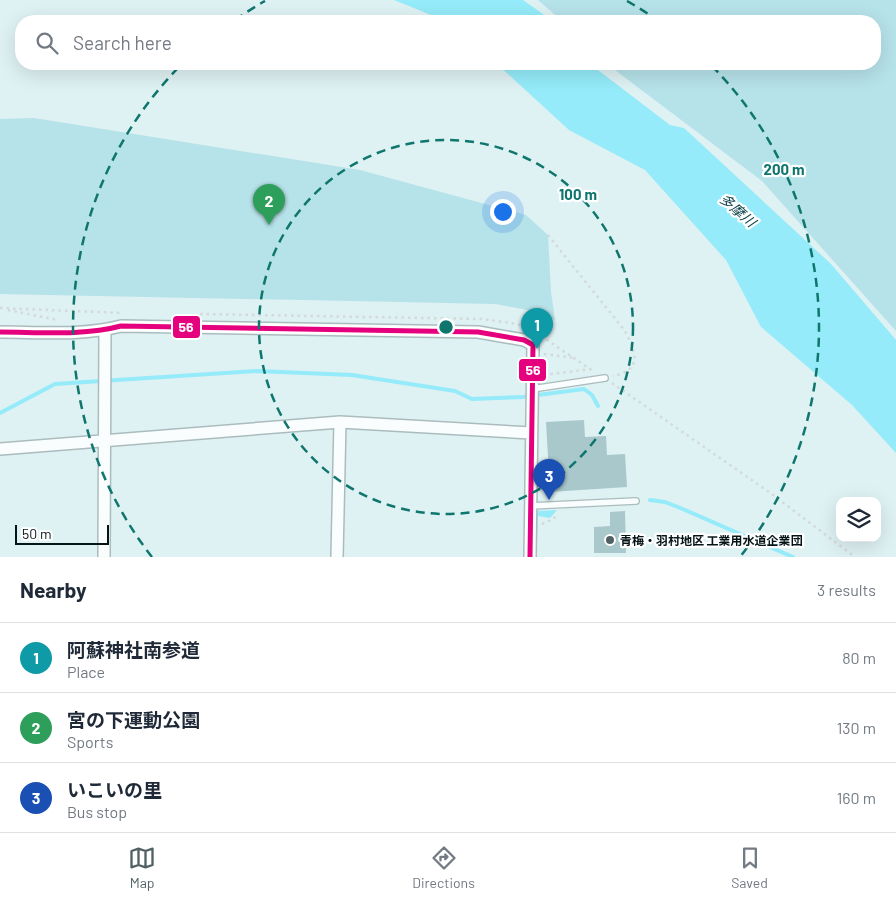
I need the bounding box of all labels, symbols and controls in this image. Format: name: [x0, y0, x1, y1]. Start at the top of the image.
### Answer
search box: [15, 15, 881, 70]
icon: search: [33, 29, 61, 57]
text: Search here: [73, 31, 172, 54]
text: 200 m: [763, 160, 805, 178]
pin: 2: [253, 184, 285, 225]
text: 100 m: [559, 185, 597, 203]
water label: 多摩川: [717, 190, 761, 232]
your location: [490, 199, 516, 225]
pin: 1: [521, 308, 553, 349]
line badge: 56: [172, 315, 201, 339]
text: 56: [178, 318, 194, 335]
centre of rings: [437, 318, 455, 336]
line badge: 56: [518, 358, 547, 382]
text: 56: [525, 361, 541, 378]
pin: 3: [533, 459, 565, 500]
map controls: [836, 497, 881, 542]
button: layers: [836, 497, 881, 542]
scale bar: [15, 522, 109, 545]
text: 50 m: [22, 525, 51, 542]
place label: 青梅・羽村地区 工業用水道企業団: [620, 533, 802, 547]
marker: 青梅・羽村地区 工業用水道企業団: [604, 534, 616, 546]
text: Nearby: [20, 577, 86, 602]
text: 3 results: [817, 580, 876, 599]
text: 阿蘇神社南参道: [67, 638, 200, 661]
text: 1: [33, 648, 39, 667]
text: 80 m: [842, 648, 876, 667]
text: Place: [67, 662, 105, 681]
text: 宮の下運動公園: [67, 708, 200, 731]
text: 2: [32, 718, 40, 737]
text: 130 m: [837, 718, 876, 737]
text: Sports: [67, 732, 113, 751]
text: いこいの里: [67, 778, 162, 801]
text: 3: [32, 788, 40, 807]
text: 160 m: [837, 788, 876, 807]
text: Bus stop: [67, 802, 127, 821]
tab: Map: [128, 844, 156, 891]
tab: Directions: [412, 844, 475, 891]
tab: Saved: [731, 844, 768, 891]

